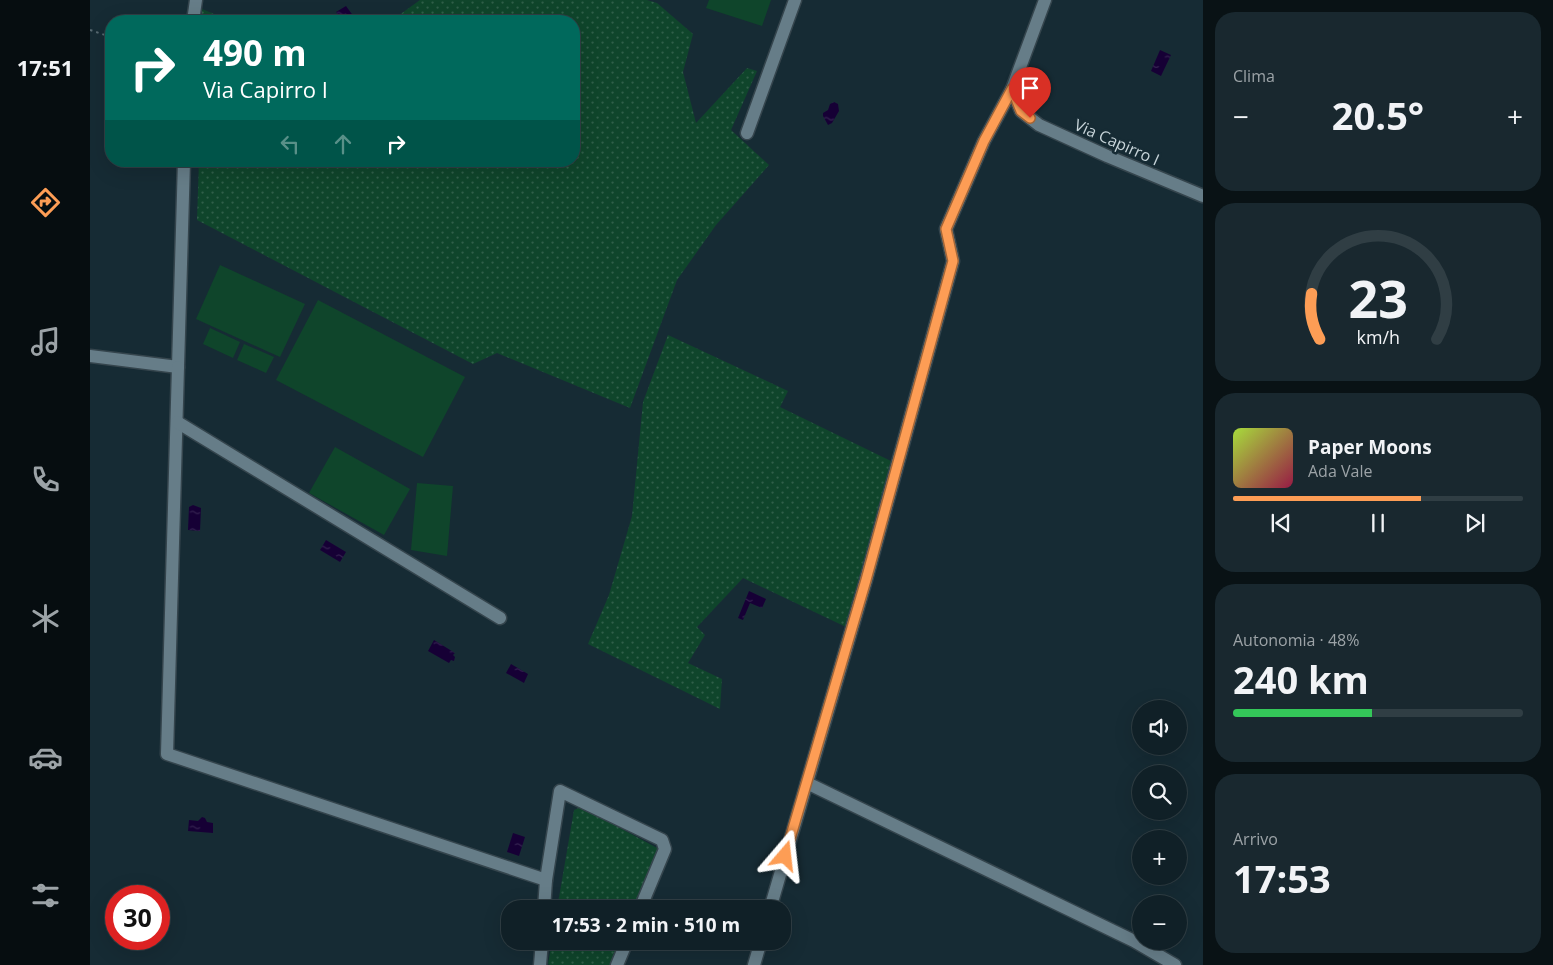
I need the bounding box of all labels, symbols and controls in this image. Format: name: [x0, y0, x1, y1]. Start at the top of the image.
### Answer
text: 490 m: [203, 29, 307, 76]
icon: right: [120, 35, 185, 100]
text: 17:51: [17, 52, 73, 82]
text: Clima: [1233, 65, 1275, 87]
pin: [1009, 67, 1051, 118]
text: Via Capirro I: [203, 74, 328, 104]
icon: arrive: [1016, 74, 1044, 102]
text: 20.5°: [1332, 89, 1424, 141]
text: −: [1233, 97, 1249, 135]
text: +: [1507, 97, 1523, 135]
street label: Via Capirro I: [1071, 113, 1163, 171]
icon: left: [276, 130, 304, 158]
icon: ahead: [329, 130, 357, 158]
icon: right: [382, 130, 410, 158]
icon: directions: [28, 185, 63, 220]
text: 23: [1348, 262, 1408, 333]
icon: music: [28, 324, 63, 359]
text: km/h: [1356, 325, 1400, 349]
text: Paper Moons: [1308, 434, 1432, 460]
text: Ada Vale: [1308, 460, 1372, 482]
icon: phone: [28, 462, 63, 497]
icon: previous: [1267, 509, 1295, 537]
icon: pause: [1364, 509, 1392, 537]
icon: next: [1461, 509, 1489, 537]
icon: climate: [28, 601, 63, 636]
text: Autonomia · 48%: [1233, 629, 1359, 651]
text: 240 km: [1233, 653, 1369, 705]
map controls: [1132, 700, 1187, 950]
button: sound: [1132, 700, 1187, 755]
icon: car: [28, 740, 63, 775]
button: search: [1132, 765, 1187, 820]
text: Arrivo: [1233, 828, 1278, 850]
position arrow: [758, 829, 810, 881]
button: +: [1132, 830, 1187, 885]
text: 17:53: [1233, 852, 1331, 904]
icon: filters: [28, 878, 63, 913]
speed limit sign: 30: [105, 885, 170, 950]
button: −: [1132, 895, 1187, 950]
text: 17:53 · 2 min · 510 m: [552, 912, 740, 938]

